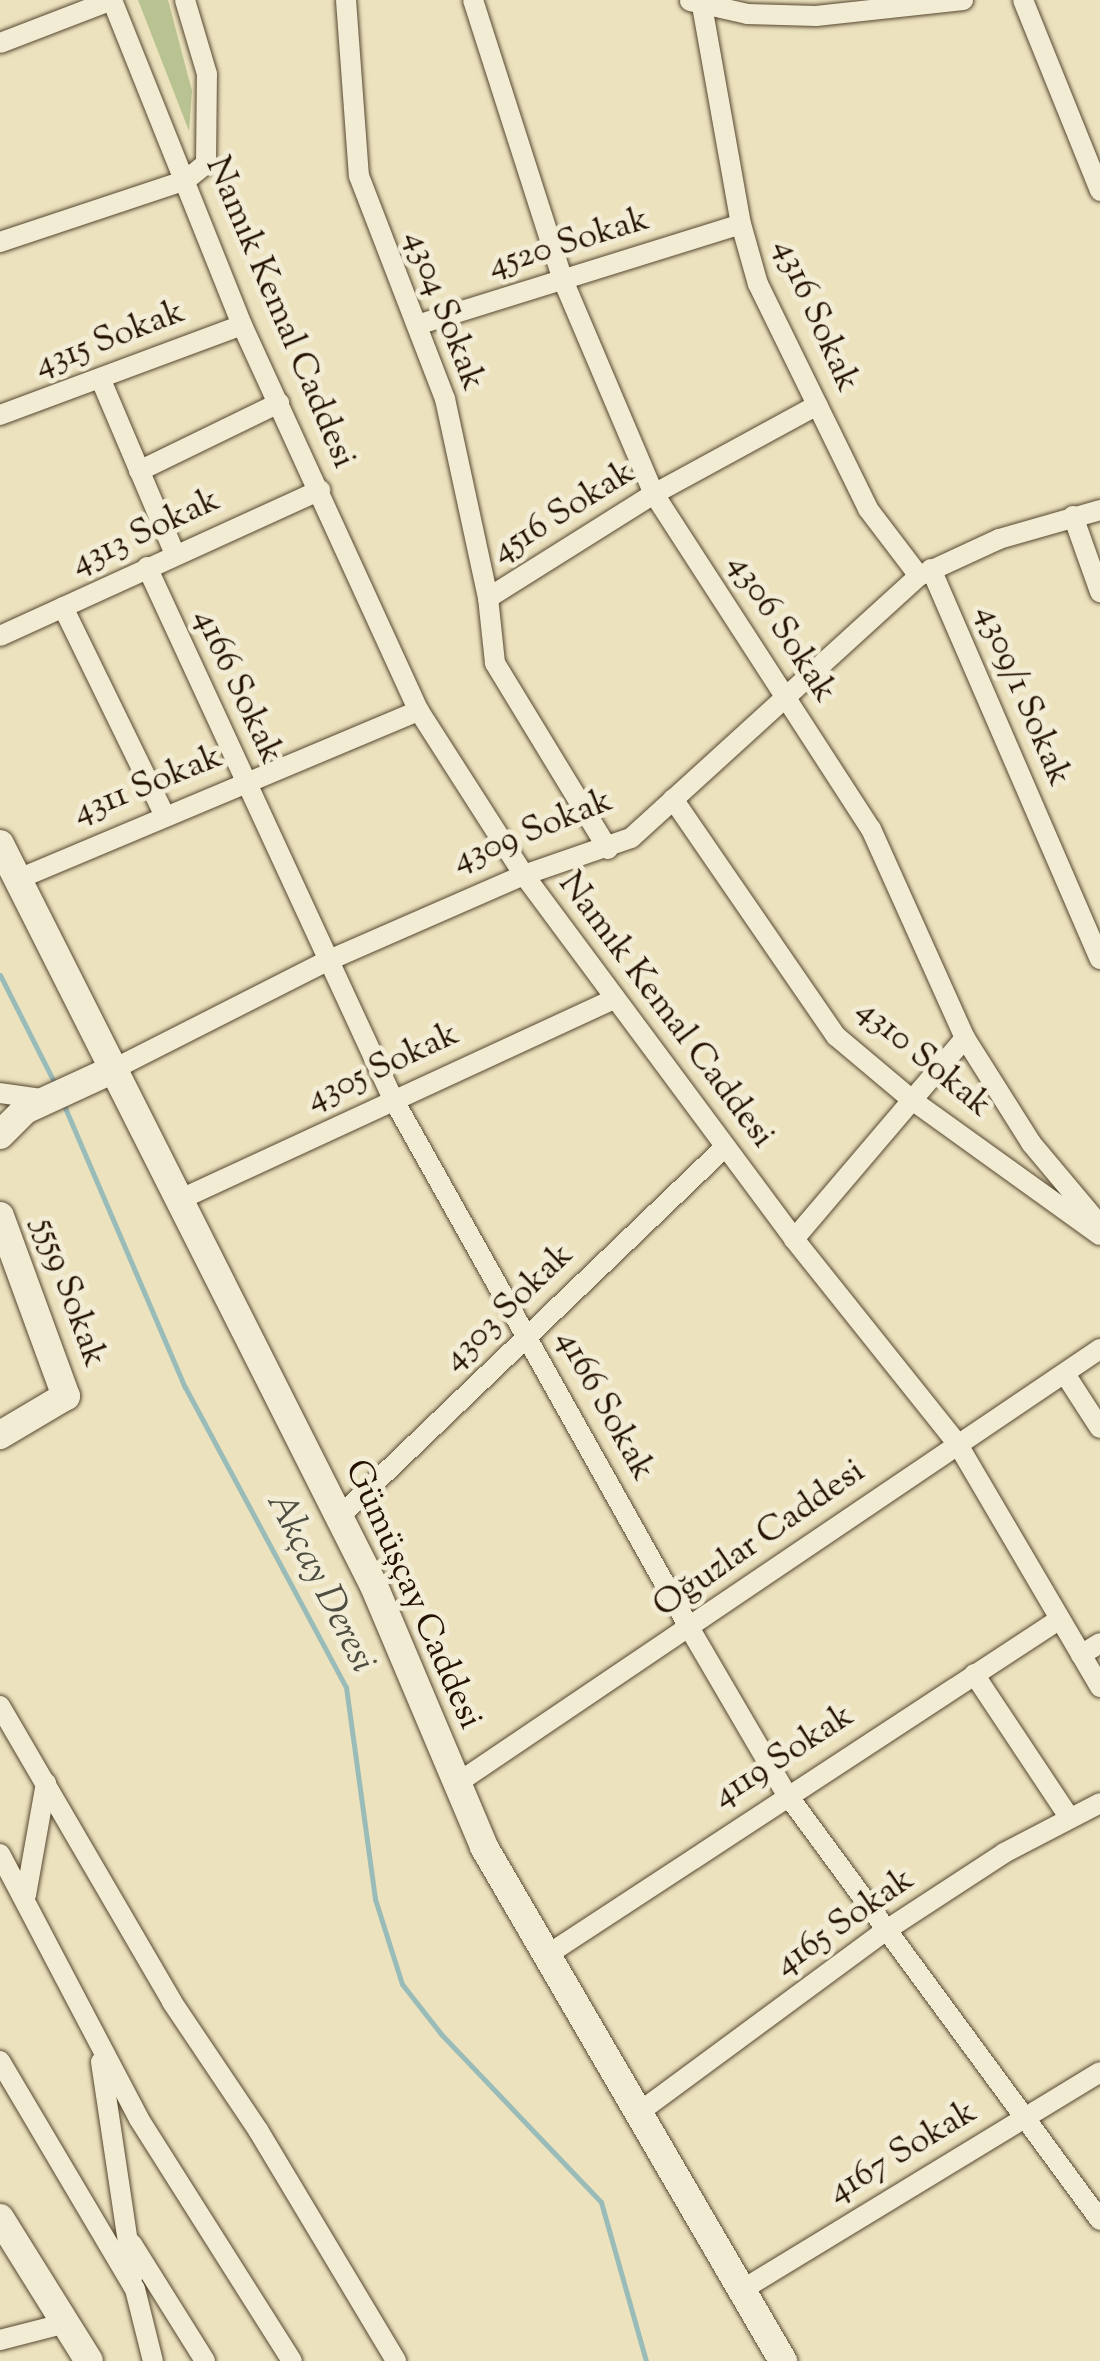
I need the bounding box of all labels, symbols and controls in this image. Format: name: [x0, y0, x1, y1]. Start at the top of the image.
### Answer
street label: Namık Kemal Caddesi: [194, 151, 364, 475]
street label: 4520 Sokak: [483, 200, 655, 288]
street label: 4304 Sokak: [393, 225, 493, 397]
street label: 4316 Sokak: [763, 233, 867, 399]
street label: 4315 Sokak: [29, 292, 191, 388]
street label: 4516 Sokak: [485, 453, 643, 573]
street label: 4313 Sokak: [65, 480, 227, 586]
street label: 4306 Sokak: [717, 547, 845, 711]
street label: 4309/1 Sokak: [965, 599, 1079, 793]
street label: 4166 Sokak: [183, 603, 291, 771]
street label: 4311 Sokak: [67, 737, 229, 835]
street label: 4309 Sokak: [447, 781, 619, 883]
street label: Namık Kemal Caddesi: [548, 865, 782, 1157]
street label: 4310 Sokak: [847, 990, 999, 1128]
street label: 4305 Sokak: [300, 1014, 466, 1122]
street label: 5559 Sokak: [22, 1213, 114, 1373]
street label: 4303 Sokak: [435, 1235, 583, 1381]
street label: 4166 Sokak: [545, 1323, 663, 1489]
street label: Oğuzlar Caddesi: [646, 1452, 874, 1628]
street label: Gümüşçay Caddesi: [334, 1454, 490, 1736]
water label: Akçay Deresi: [254, 1485, 384, 1681]
street label: 4119 Sokak: [706, 1696, 862, 1818]
street label: 4165 Sokak: [767, 1860, 923, 1986]
street label: 4167 Sokak: [821, 2092, 985, 2214]

